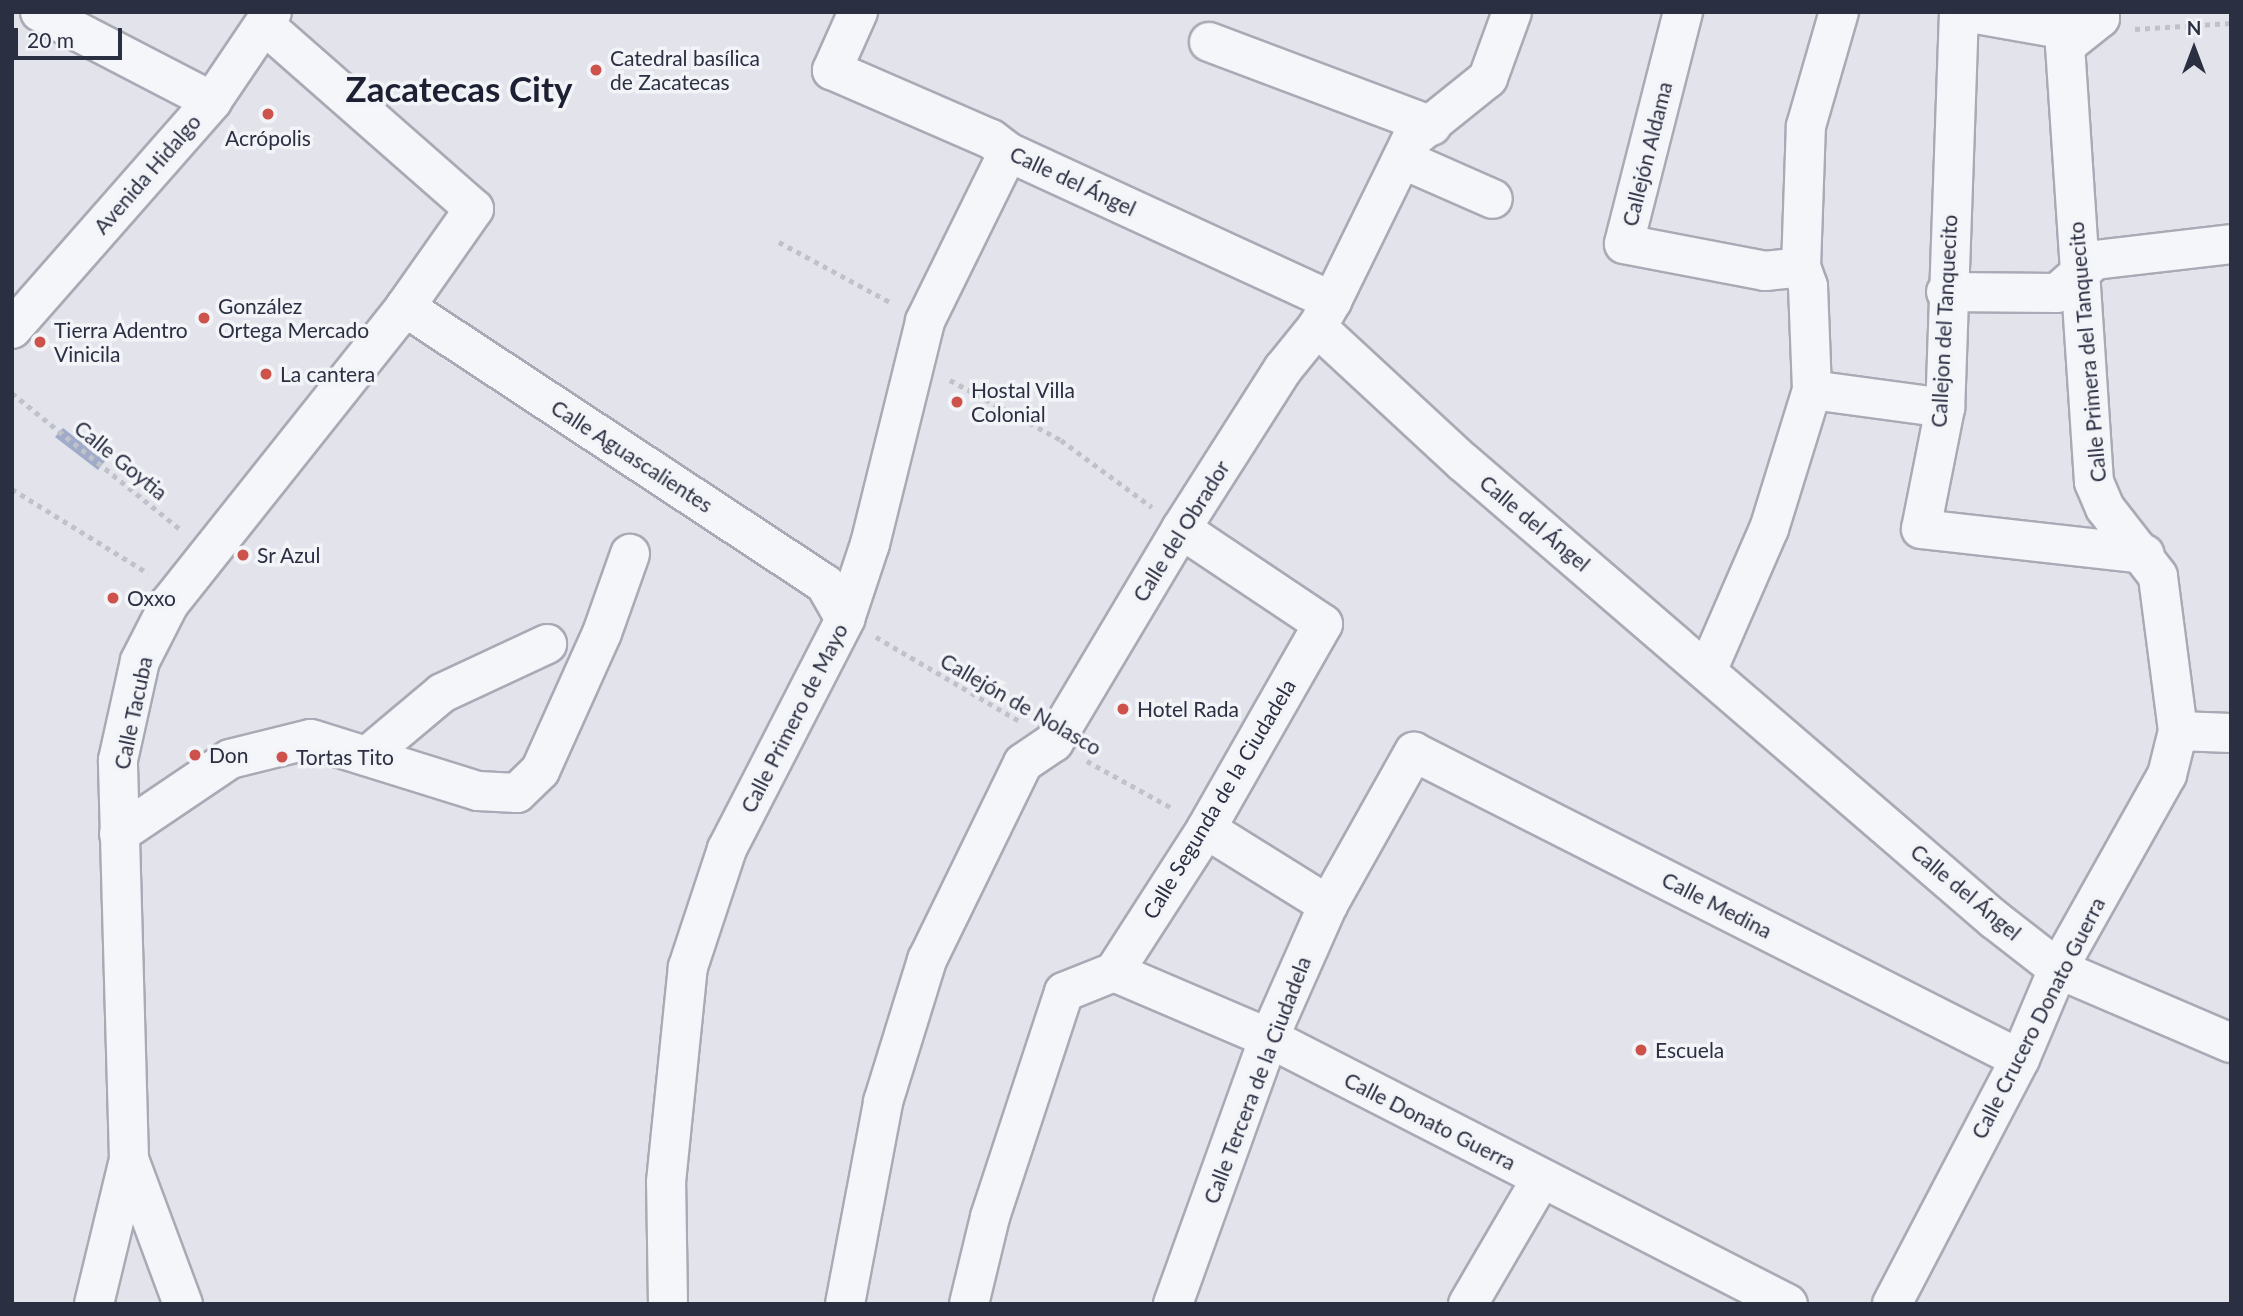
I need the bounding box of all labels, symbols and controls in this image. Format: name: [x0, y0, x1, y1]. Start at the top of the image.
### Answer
scale bar: [18, 14, 126, 58]
north arrow: [2159, 14, 2229, 84]
text: N: [2187, 16, 2201, 39]
text: 20 m: [27, 27, 74, 52]
place label: Catedral basílica de Zacatecas: [610, 45, 760, 95]
marker: Catedral basílica de Zacatecas: [588, 62, 604, 78]
district label: Zacatecas City: [346, 67, 572, 109]
street label: Callejón Aldama: [1617, 79, 1677, 229]
marker: Acrópolis: [260, 106, 276, 122]
street label: Avenida Hidalgo: [88, 109, 206, 239]
place label: Acrópolis: [225, 125, 311, 151]
street label: Calle del Ángel: [1006, 141, 1140, 221]
street label: Callejon del Tanquecito: [1926, 214, 1962, 428]
street label: Calle Primera del Tanquecito: [2063, 220, 2111, 484]
place label: González Ortega Mercado: [218, 293, 369, 343]
marker: González Ortega Mercado: [196, 310, 212, 326]
place label: Tierra Adentro Vinicila: [54, 317, 188, 367]
marker: Tierra Adentro Vinicila: [32, 334, 48, 350]
place label: La cantera: [280, 361, 375, 387]
marker: La cantera: [258, 366, 274, 382]
place label: Hostal Villa Colonial: [971, 377, 1076, 427]
street label: Calle Aguascalientes: [546, 394, 718, 518]
marker: Hostal Villa Colonial: [949, 394, 965, 410]
street label: Calle Goytia: [70, 415, 172, 505]
street label: Calle del Obrador: [1127, 456, 1235, 606]
street label: Calle del Ángel: [1475, 469, 1595, 577]
place label: Sr Azul: [257, 542, 322, 568]
marker: Sr Azul: [235, 547, 251, 563]
place label: Oxxo: [127, 585, 176, 611]
marker: Oxxo: [105, 590, 121, 606]
street label: Calle Primero de Mayo: [735, 619, 853, 817]
street label: Callejón de Nolasco: [936, 648, 1106, 760]
street label: Calle Tacuba: [109, 654, 157, 772]
street label: Calle Segunda de la Ciudadela: [1137, 674, 1301, 924]
place label: Hotel Rada: [1137, 696, 1239, 722]
marker: Hotel Rada: [1115, 701, 1131, 717]
place label: Don: [209, 742, 248, 768]
place label: Tortas Tito: [296, 744, 395, 770]
marker: Don: [187, 747, 203, 763]
marker: Tortas Tito: [274, 749, 290, 765]
street label: Calle del Ángel: [1906, 838, 2026, 946]
street label: Calle Medina: [1658, 867, 1776, 943]
street label: Calle Crucero Donato Guerra: [1966, 893, 2110, 1143]
street label: Calle Tercera de la Ciudadela: [1198, 953, 1316, 1207]
place label: Escuela: [1655, 1037, 1724, 1063]
marker: Escuela: [1633, 1042, 1649, 1058]
street label: Calle Donato Guerra: [1340, 1067, 1520, 1175]

